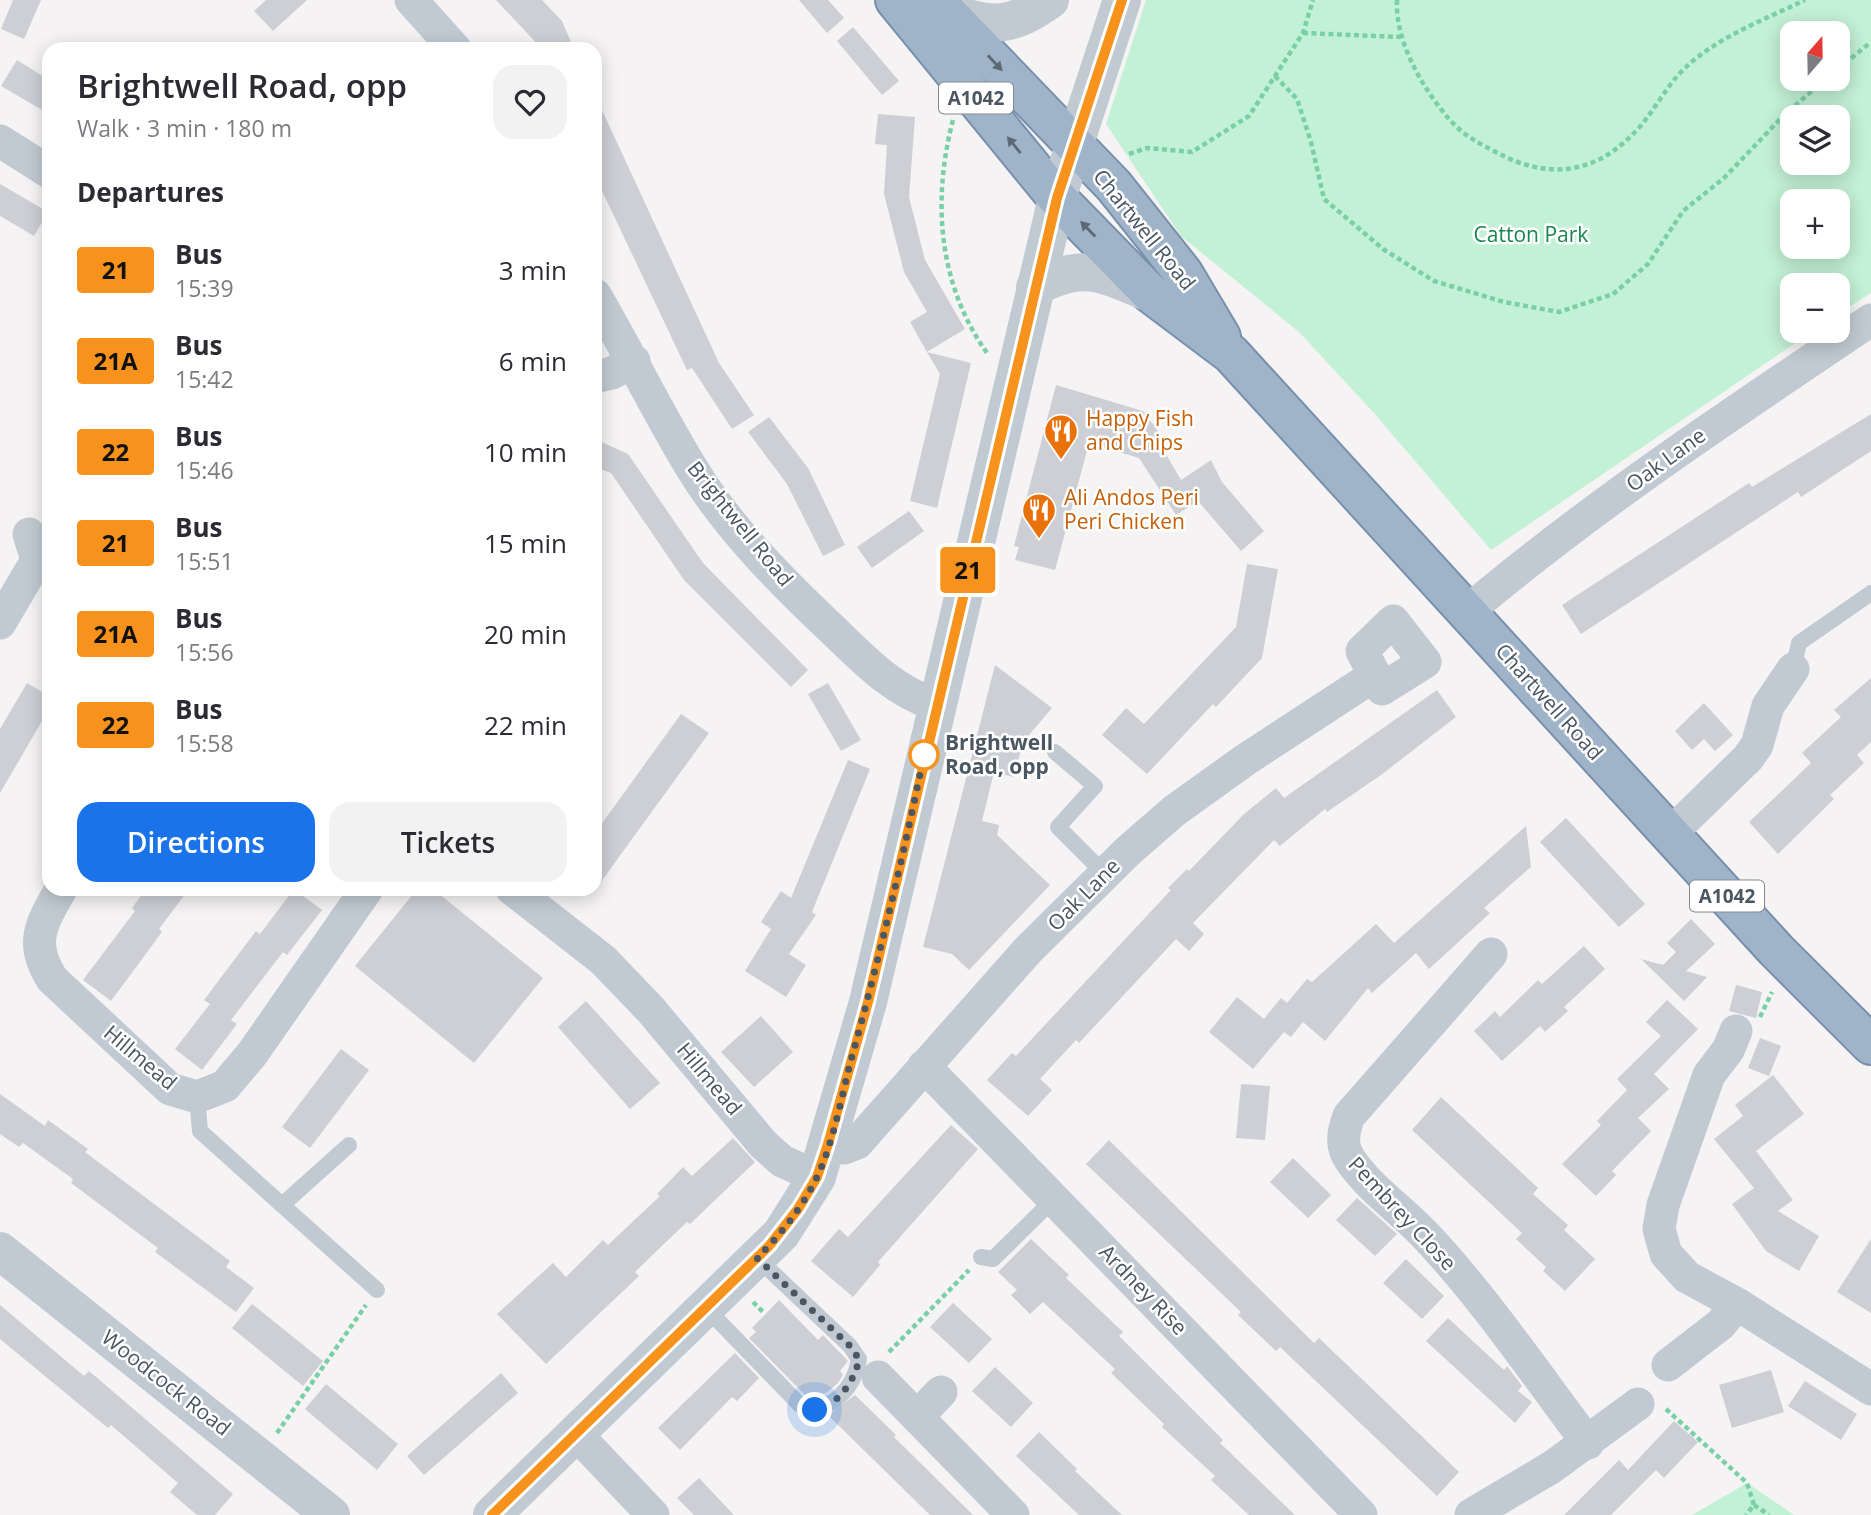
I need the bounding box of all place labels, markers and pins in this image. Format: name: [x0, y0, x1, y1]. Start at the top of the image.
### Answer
place label: Happy Fish and Chips: [1086, 404, 1194, 456]
restaurant icon: Happy Fish and Chips: [1042, 412, 1080, 461]
place label: Ali Andos Peri Peri Chicken: [1064, 483, 1199, 535]
restaurant icon: Ali Andos Peri Peri Chicken: [1020, 491, 1058, 540]
place label: Brightwell Road, opp: [945, 728, 1053, 780]
marker: Brightwell Road, opp: [909, 740, 939, 770]

